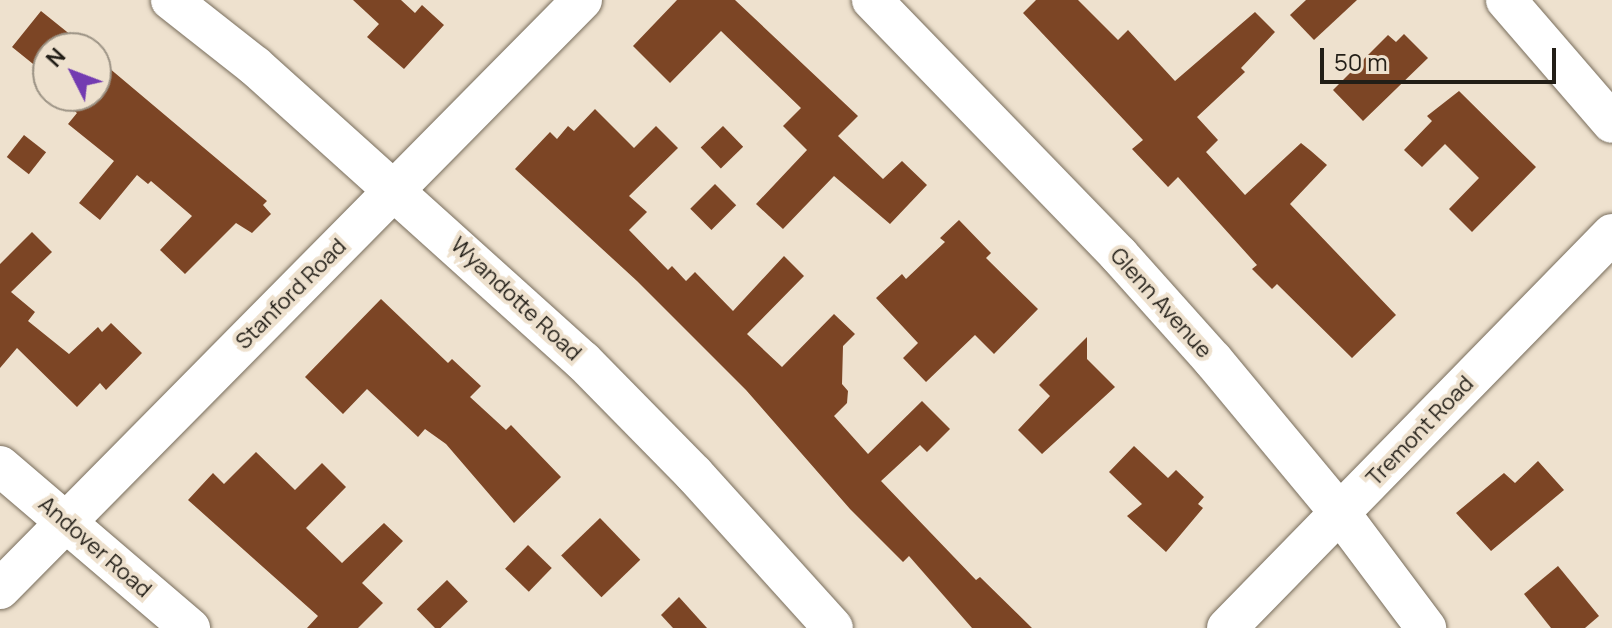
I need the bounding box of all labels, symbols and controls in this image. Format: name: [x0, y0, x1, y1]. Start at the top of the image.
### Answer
north arrow: [32, 32, 112, 112]
scale bar: [1324, 32, 1560, 82]
text: N: [39, 41, 72, 73]
text: 50 m: [1334, 45, 1388, 78]
street label: Wyandotte Road: [445, 232, 587, 366]
street label: Stanford Road: [230, 233, 352, 355]
street label: Glenn Avenue: [1105, 243, 1217, 363]
street label: Tremont Road: [1361, 371, 1479, 491]
street label: Andover Road: [33, 491, 157, 603]

